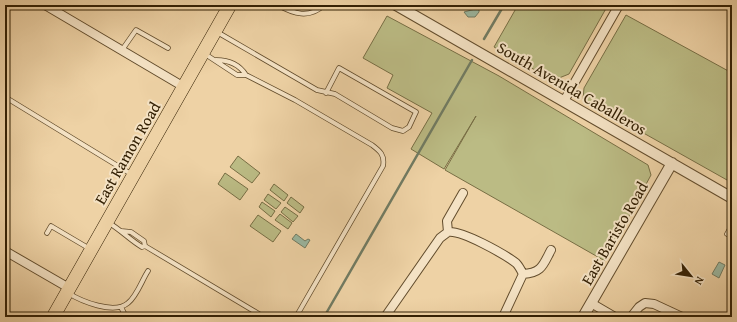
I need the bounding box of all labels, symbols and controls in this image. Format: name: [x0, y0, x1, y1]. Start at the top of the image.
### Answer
street label: South Avenida Caballeros: [493, 35, 651, 141]
street label: East Ramon Road: [88, 97, 166, 209]
street label: East Baristo Road: [575, 176, 654, 289]
north arrow: [671, 256, 711, 296]
text: N: [691, 274, 708, 289]

